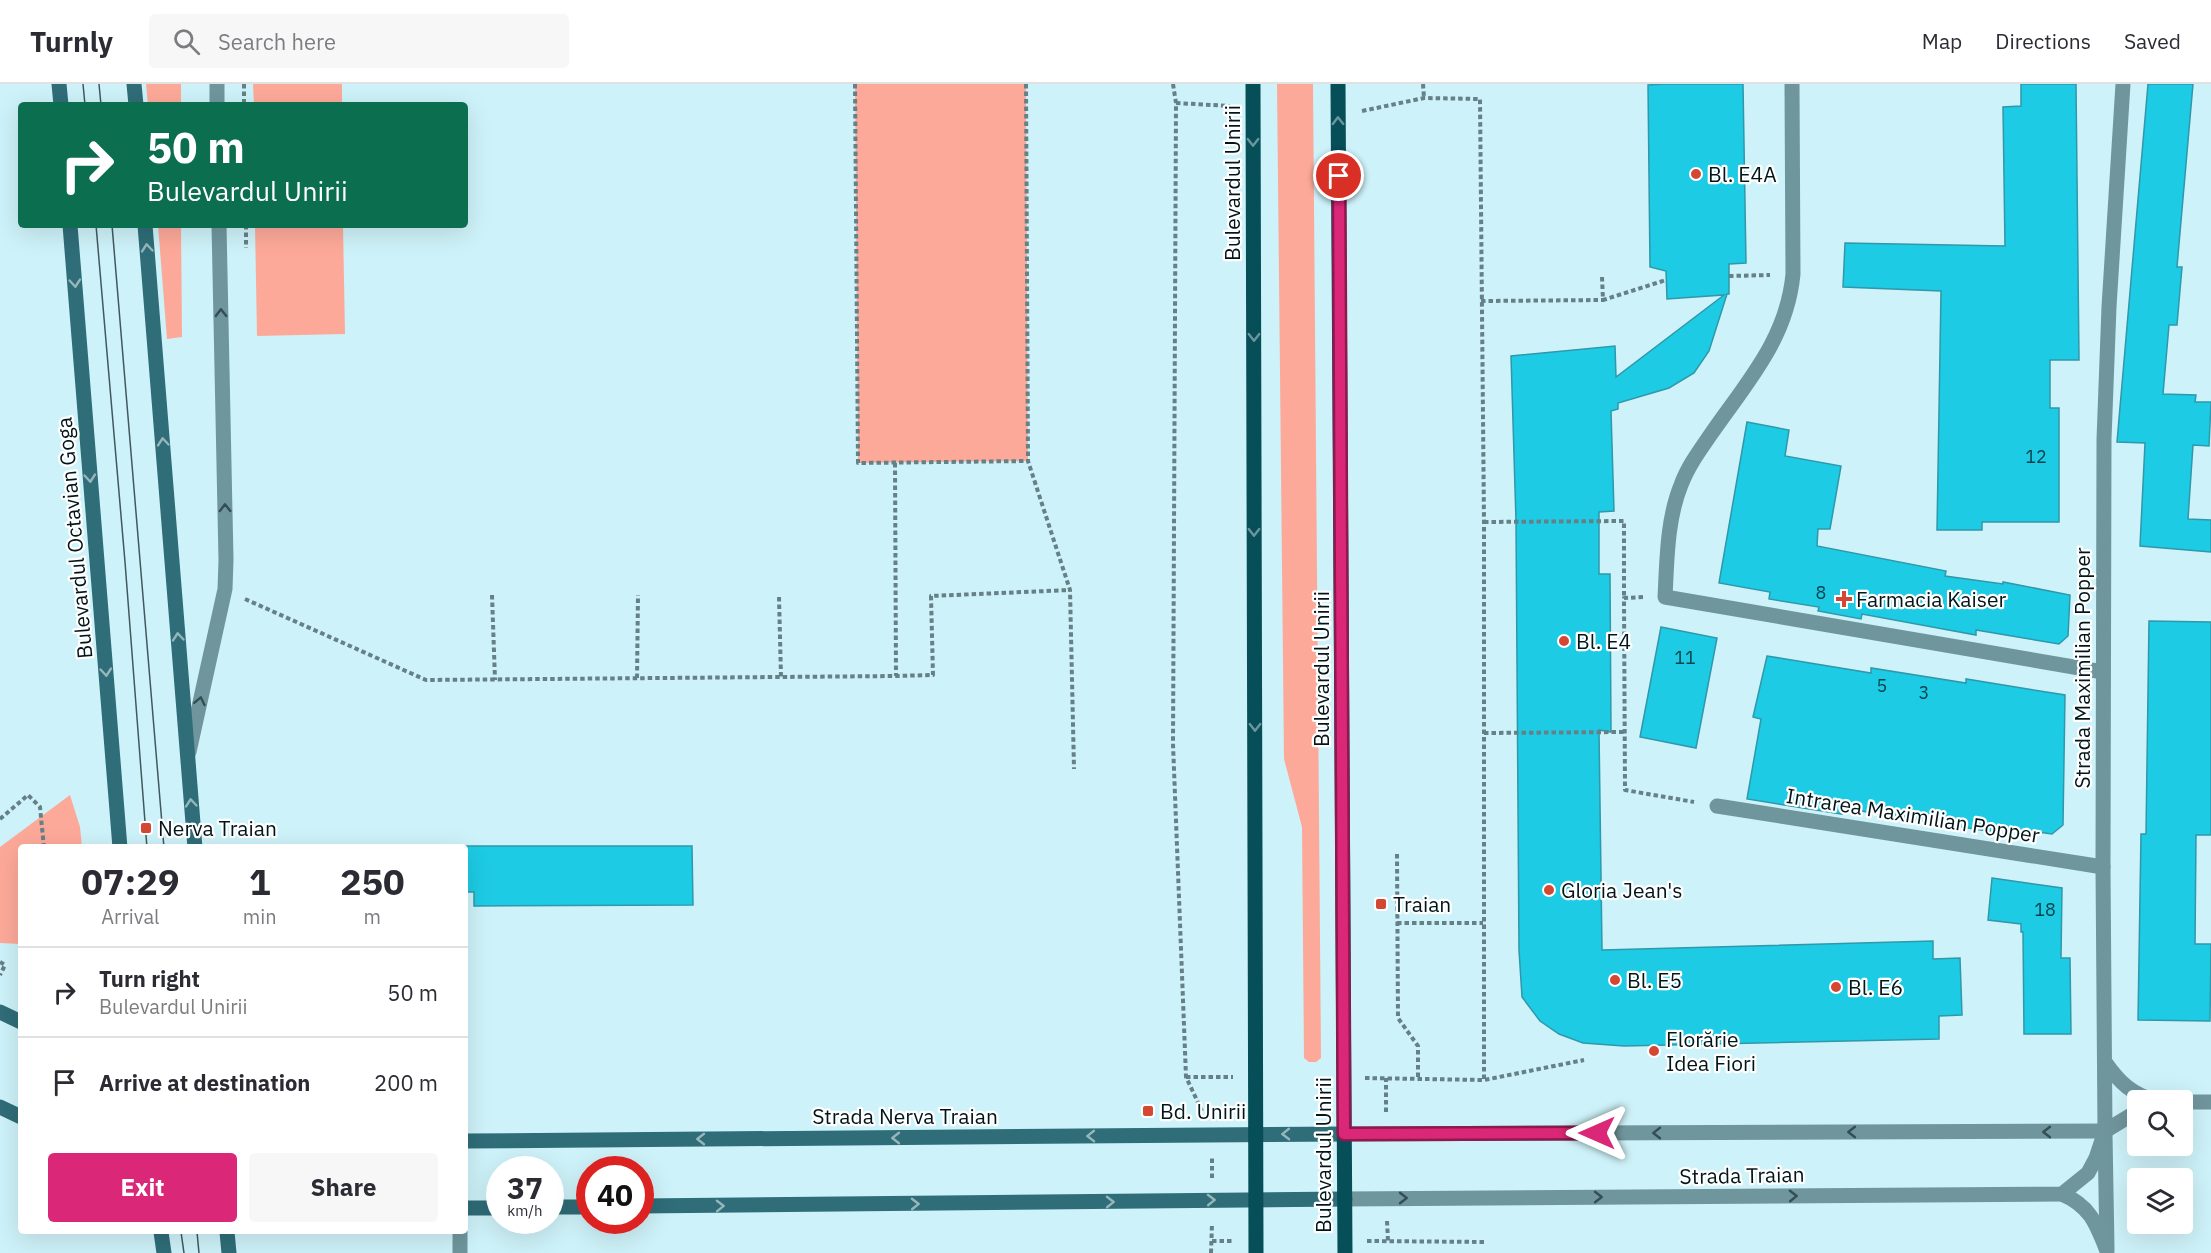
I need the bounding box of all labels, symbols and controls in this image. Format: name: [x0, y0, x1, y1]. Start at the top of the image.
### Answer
search box: [149, 14, 569, 68]
text: Turnly: [30, 23, 113, 60]
icon: search: [170, 25, 203, 58]
text: Search here: [218, 27, 336, 56]
text: Map: [1922, 27, 1962, 55]
text: Directions: [1995, 27, 2091, 55]
text: Saved: [2124, 27, 2181, 55]
street label: Bulevardul Unirii: [1218, 105, 1246, 261]
one-way arrow: [1332, 116, 1345, 125]
text: 50 m: [147, 120, 245, 175]
icon: right: [48, 126, 126, 204]
one-way arrow: [1247, 138, 1259, 147]
pin: [1313, 150, 1364, 201]
icon: arrive: [1322, 159, 1355, 192]
place label: Bl. E4A: [1708, 160, 1777, 188]
marker: Bl. E4A: [1689, 167, 1703, 181]
text: Bulevardul Unirii: [147, 173, 348, 208]
one-way arrow: [141, 243, 154, 252]
one-way arrow: [68, 279, 81, 288]
one-way arrow: [215, 309, 228, 318]
one-way arrow: [1248, 333, 1260, 342]
street label: Bulevardul Octavian Goga: [49, 416, 99, 660]
one-way arrow: [156, 438, 169, 447]
house number: 12: [2025, 445, 2047, 468]
one-way arrow: [83, 473, 96, 482]
one-way arrow: [219, 504, 232, 513]
one-way arrow: [1248, 528, 1260, 537]
street label: Strada Maximilian Popper: [2068, 547, 2096, 789]
house number: 8: [1816, 581, 1826, 604]
place label: Farmacia Kaiser: [1856, 585, 2007, 613]
street label: Bulevardul Unirii: [1307, 591, 1335, 747]
marker: Farmacia Kaiser: [1837, 592, 1851, 606]
place label: Bl. E4: [1576, 627, 1631, 655]
one-way arrow: [172, 632, 185, 641]
marker: Bl. E4: [1557, 634, 1571, 648]
house number: 11: [1674, 646, 1696, 669]
one-way arrow: [99, 668, 112, 677]
house number: 5: [1877, 674, 1887, 697]
house number: 3: [1919, 681, 1929, 704]
one-way arrow: [193, 696, 206, 706]
one-way arrow: [1249, 723, 1261, 732]
street label: Intrarea Maximilian Popper: [1784, 781, 2042, 849]
one-way arrow: [185, 798, 198, 807]
place label: Nerva Traian: [158, 814, 277, 842]
marker: Nerva Traian: [139, 821, 153, 835]
text: 07:29: [81, 858, 180, 905]
text: 1: [249, 858, 271, 905]
text: 250: [340, 858, 405, 905]
place label: Gloria Jean's: [1561, 876, 1683, 904]
marker: Gloria Jean's: [1542, 883, 1556, 897]
place label: Traian: [1393, 890, 1451, 918]
marker: Traian: [1374, 897, 1388, 911]
house number: 18: [2034, 898, 2056, 921]
text: Arrival: [101, 903, 160, 930]
text: min: [243, 903, 277, 930]
text: m: [364, 903, 381, 930]
text: Turn right: [99, 964, 200, 993]
place label: Bl. E5: [1627, 966, 1682, 994]
marker: Bl. E5: [1608, 973, 1622, 987]
place label: Bl. E6: [1848, 973, 1903, 1001]
icon: right: [48, 976, 81, 1009]
text: 50 m: [387, 978, 438, 1007]
marker: Bl. E6: [1829, 980, 1843, 994]
text: Bulevardul Unirii: [99, 993, 248, 1020]
place label: Florărie Idea Fiori: [1666, 1025, 1756, 1077]
marker: Florărie Idea Fiori: [1647, 1044, 1661, 1058]
icon: arrive: [48, 1066, 81, 1099]
text: Arrive at destination: [99, 1068, 310, 1097]
text: 200 m: [374, 1068, 438, 1097]
street label: Bulevardul Unirii: [1309, 1077, 1337, 1233]
map controls: [2127, 1090, 2193, 1234]
button: search: [2127, 1090, 2193, 1156]
place label: Bd. Unirii: [1160, 1097, 1246, 1125]
position arrow: [1565, 1101, 1629, 1165]
street label: Strada Nerva Traian: [812, 1102, 998, 1130]
marker: Bd. Unirii: [1141, 1104, 1155, 1118]
one-way arrow: [1847, 1126, 1856, 1138]
one-way arrow: [2042, 1126, 2051, 1138]
one-way arrow: [1652, 1127, 1661, 1139]
one-way arrow: [1281, 1128, 1290, 1141]
one-way arrow: [1086, 1130, 1095, 1142]
one-way arrow: [891, 1131, 900, 1144]
one-way arrow: [696, 1133, 705, 1145]
button: Exit: [48, 1153, 237, 1222]
button: Share: [249, 1153, 438, 1222]
speed limit sign: 40: [576, 1156, 654, 1234]
street label: Strada Traian: [1679, 1160, 1805, 1190]
text: 37: [507, 1168, 543, 1207]
button: layers: [2127, 1168, 2193, 1234]
one-way arrow: [1789, 1189, 1798, 1202]
one-way arrow: [1594, 1191, 1603, 1203]
one-way arrow: [1399, 1192, 1408, 1204]
one-way arrow: [1207, 1194, 1216, 1207]
one-way arrow: [1105, 1195, 1114, 1208]
one-way arrow: [910, 1198, 919, 1210]
one-way arrow: [715, 1200, 724, 1212]
text: km/h: [507, 1201, 543, 1220]

